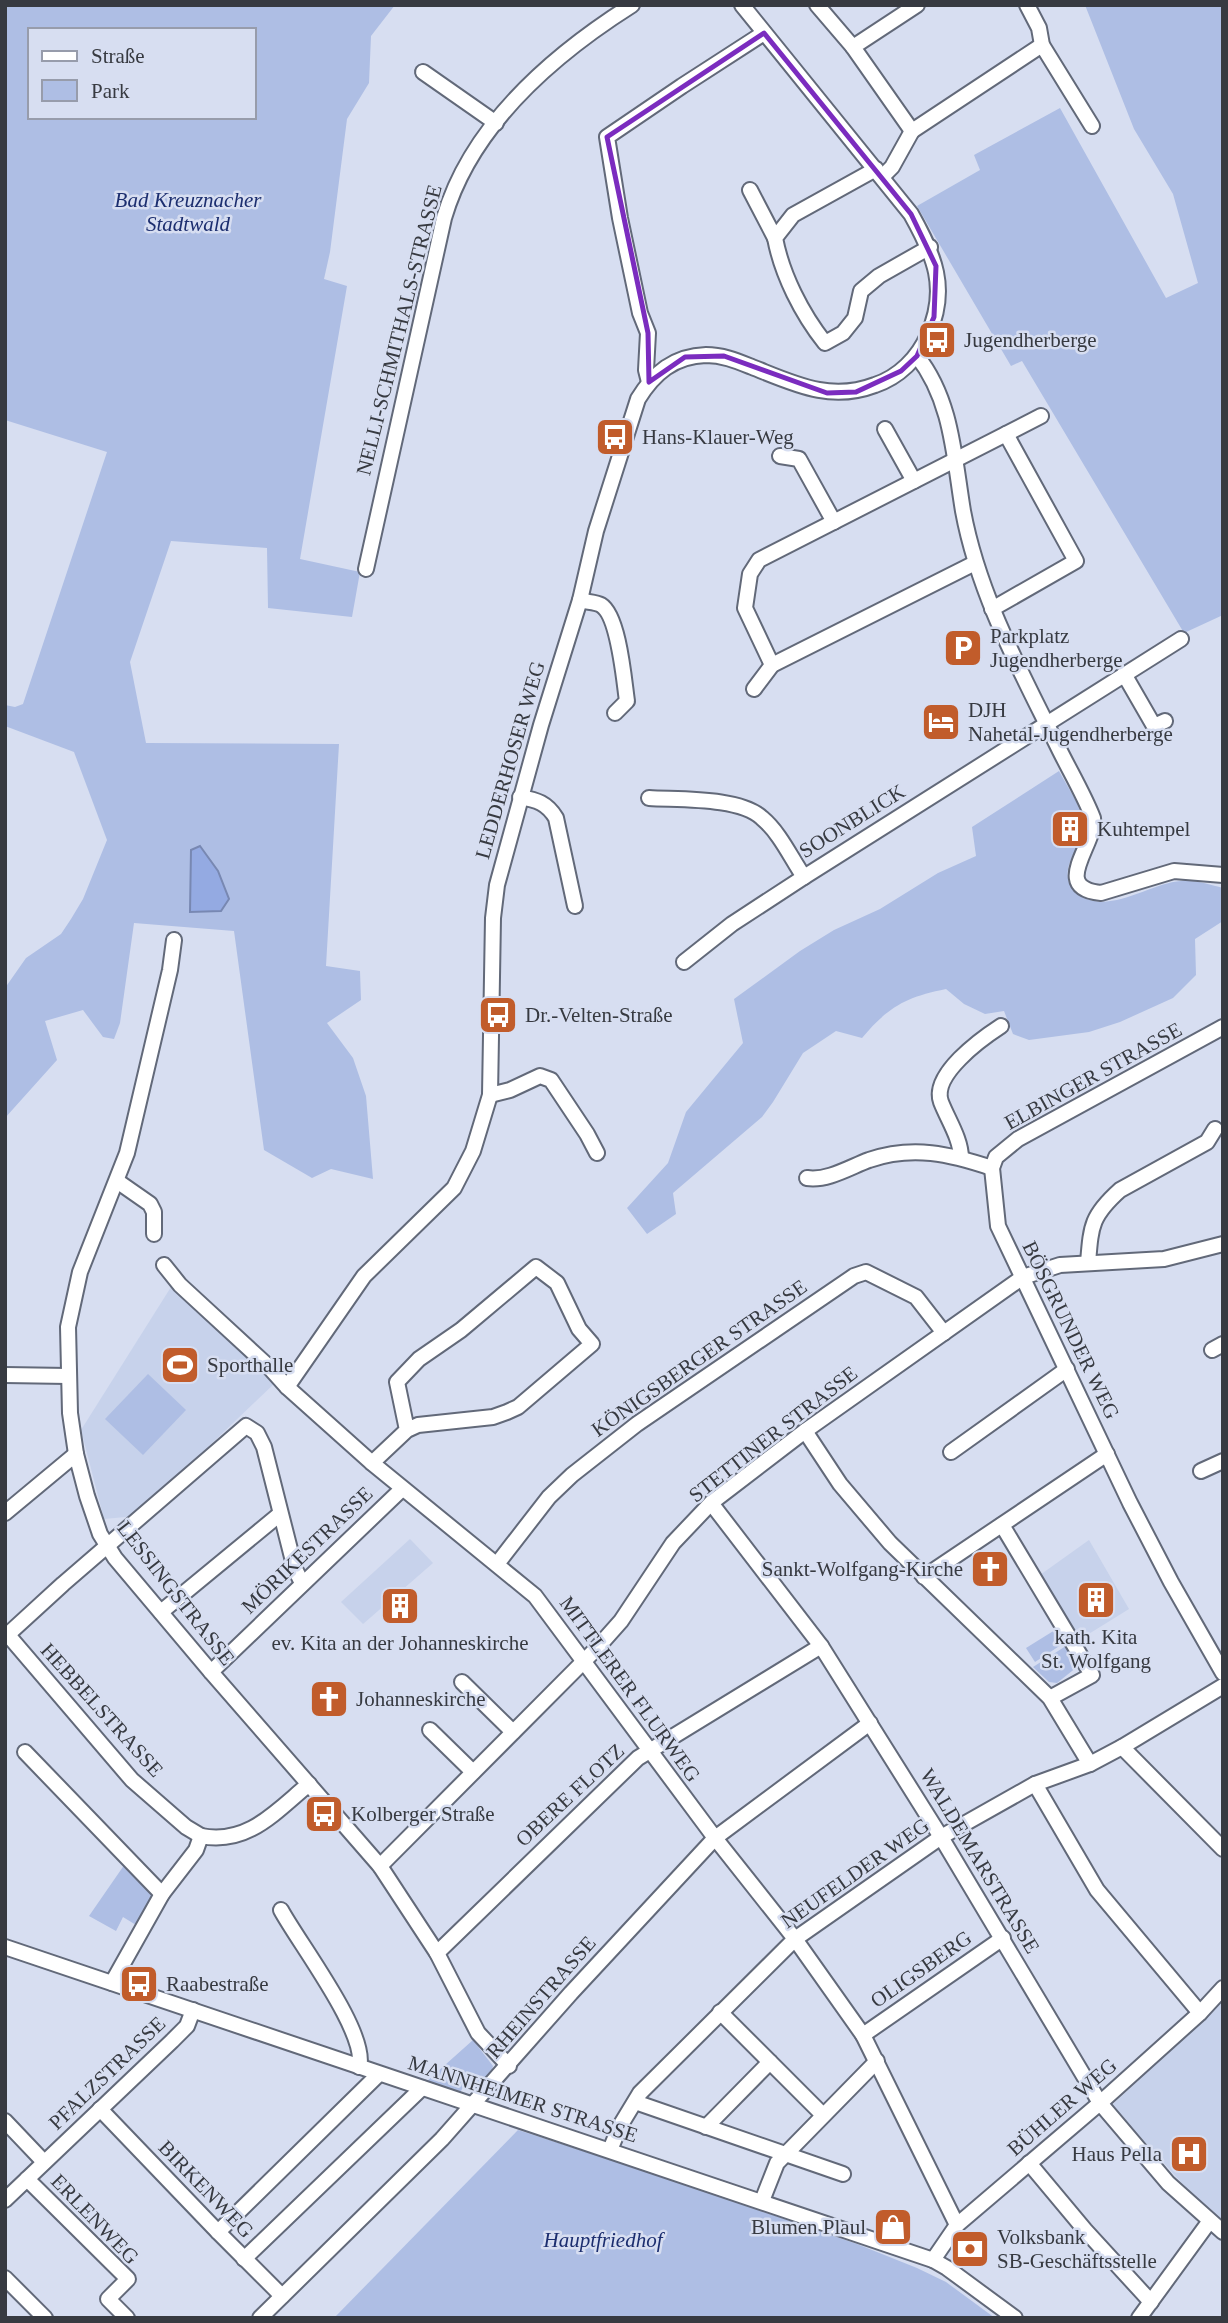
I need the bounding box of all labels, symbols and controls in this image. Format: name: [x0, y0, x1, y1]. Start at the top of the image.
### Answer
legend: [28, 28, 256, 119]
text: Straße: [91, 44, 145, 68]
text: Park: [91, 79, 130, 103]
street label: NELLI-SCHMITHALS-STRASSE: [351, 182, 447, 478]
park label: Bad Kreuznacher Stadtwald: [115, 188, 262, 236]
bus stop icon: Jugendherberge: [916, 319, 958, 361]
place label: Jugendherberge: [964, 328, 1097, 352]
bus stop icon: Hans-Klauer-Weg: [594, 416, 636, 458]
place label: Hans-Klauer-Weg: [642, 425, 794, 449]
place label: Parkplatz Jugendherberge: [990, 624, 1123, 672]
parking icon: Parkplatz Jugendherberge: [942, 627, 984, 669]
street label: LEDDERHOSER WEG: [470, 658, 550, 862]
place label: DJH Nahetal-Jugendherberge: [968, 698, 1173, 746]
hotel icon: DJH Nahetal-Jugendherberge: [920, 701, 962, 743]
street label: SOONBLICK: [795, 779, 909, 863]
building icon: Kuhtempel: [1049, 808, 1091, 850]
place label: Kuhtempel: [1097, 817, 1190, 841]
bus stop icon: Dr.-Velten-Straße: [477, 994, 519, 1036]
place label: Dr.-Velten-Straße: [525, 1003, 673, 1027]
street label: ELBINGER STRASSE: [1000, 1017, 1186, 1135]
street label: BÖSGRUNDER WEG: [1017, 1237, 1125, 1423]
street label: KÖNIGSBERGER STRASSE: [587, 1274, 811, 1442]
sports icon: Sporthalle: [159, 1344, 201, 1386]
place label: Sporthalle: [207, 1353, 293, 1377]
street label: STETTINER STRASSE: [684, 1361, 862, 1507]
street label: MÖRIKESTRASSE: [237, 1481, 377, 1619]
street label: LESSINGSTRASSE: [112, 1516, 240, 1670]
church icon: Sankt-Wolfgang-Kirche: [969, 1548, 1011, 1590]
place label: Sankt-Wolfgang-Kirche: [762, 1557, 963, 1581]
building icon: kath. Kita St. Wolfgang: [1075, 1579, 1117, 1621]
building icon: ev. Kita an der Johanneskirche: [379, 1585, 421, 1627]
street label: MITTLERER FLURWEG: [555, 1592, 705, 1786]
place label: kath. Kita St. Wolfgang: [1041, 1625, 1151, 1673]
place label: ev. Kita an der Johanneskirche: [272, 1631, 528, 1655]
street label: HEBBELSTRASSE: [36, 1638, 168, 1782]
church icon: Johanneskirche: [308, 1678, 350, 1720]
place label: Johanneskirche: [356, 1687, 485, 1711]
street label: OBERE FLOTZ: [511, 1739, 629, 1851]
street label: WALDEMARSTRASSE: [915, 1764, 1045, 1958]
bus stop icon: Kolberger Straße: [303, 1793, 345, 1835]
place label: Kolberger Straße: [351, 1802, 495, 1826]
street label: NEUFELDER WEG: [776, 1813, 934, 1933]
street label: OLIGSBERG: [866, 1925, 976, 2013]
street label: RHEINSTRASSE: [481, 1931, 601, 2063]
bus stop icon: Raabestraße: [118, 1963, 160, 2005]
place label: Raabestraße: [166, 1972, 269, 1996]
street label: PFALZSTRASSE: [44, 2011, 170, 2135]
street label: MANNHEIMER STRASSE: [405, 2051, 641, 2147]
street label: BÜHLER WEG: [1003, 2053, 1121, 2161]
hospital icon: Haus Pella: [1168, 2133, 1210, 2175]
street label: BIRKENWEG: [154, 2135, 258, 2243]
place label: Haus Pella: [1072, 2142, 1163, 2166]
street label: ERLENWEG: [46, 2169, 144, 2269]
shop icon: Blumen Plaul: [872, 2206, 914, 2248]
place label: Blumen Plaul: [751, 2215, 866, 2239]
place label: Volksbank SB-Geschäftsstelle: [997, 2225, 1157, 2273]
park label: Hauptfriedhof: [543, 2228, 666, 2252]
bank icon: Volksbank SB-Geschäftsstelle: [949, 2228, 991, 2270]

